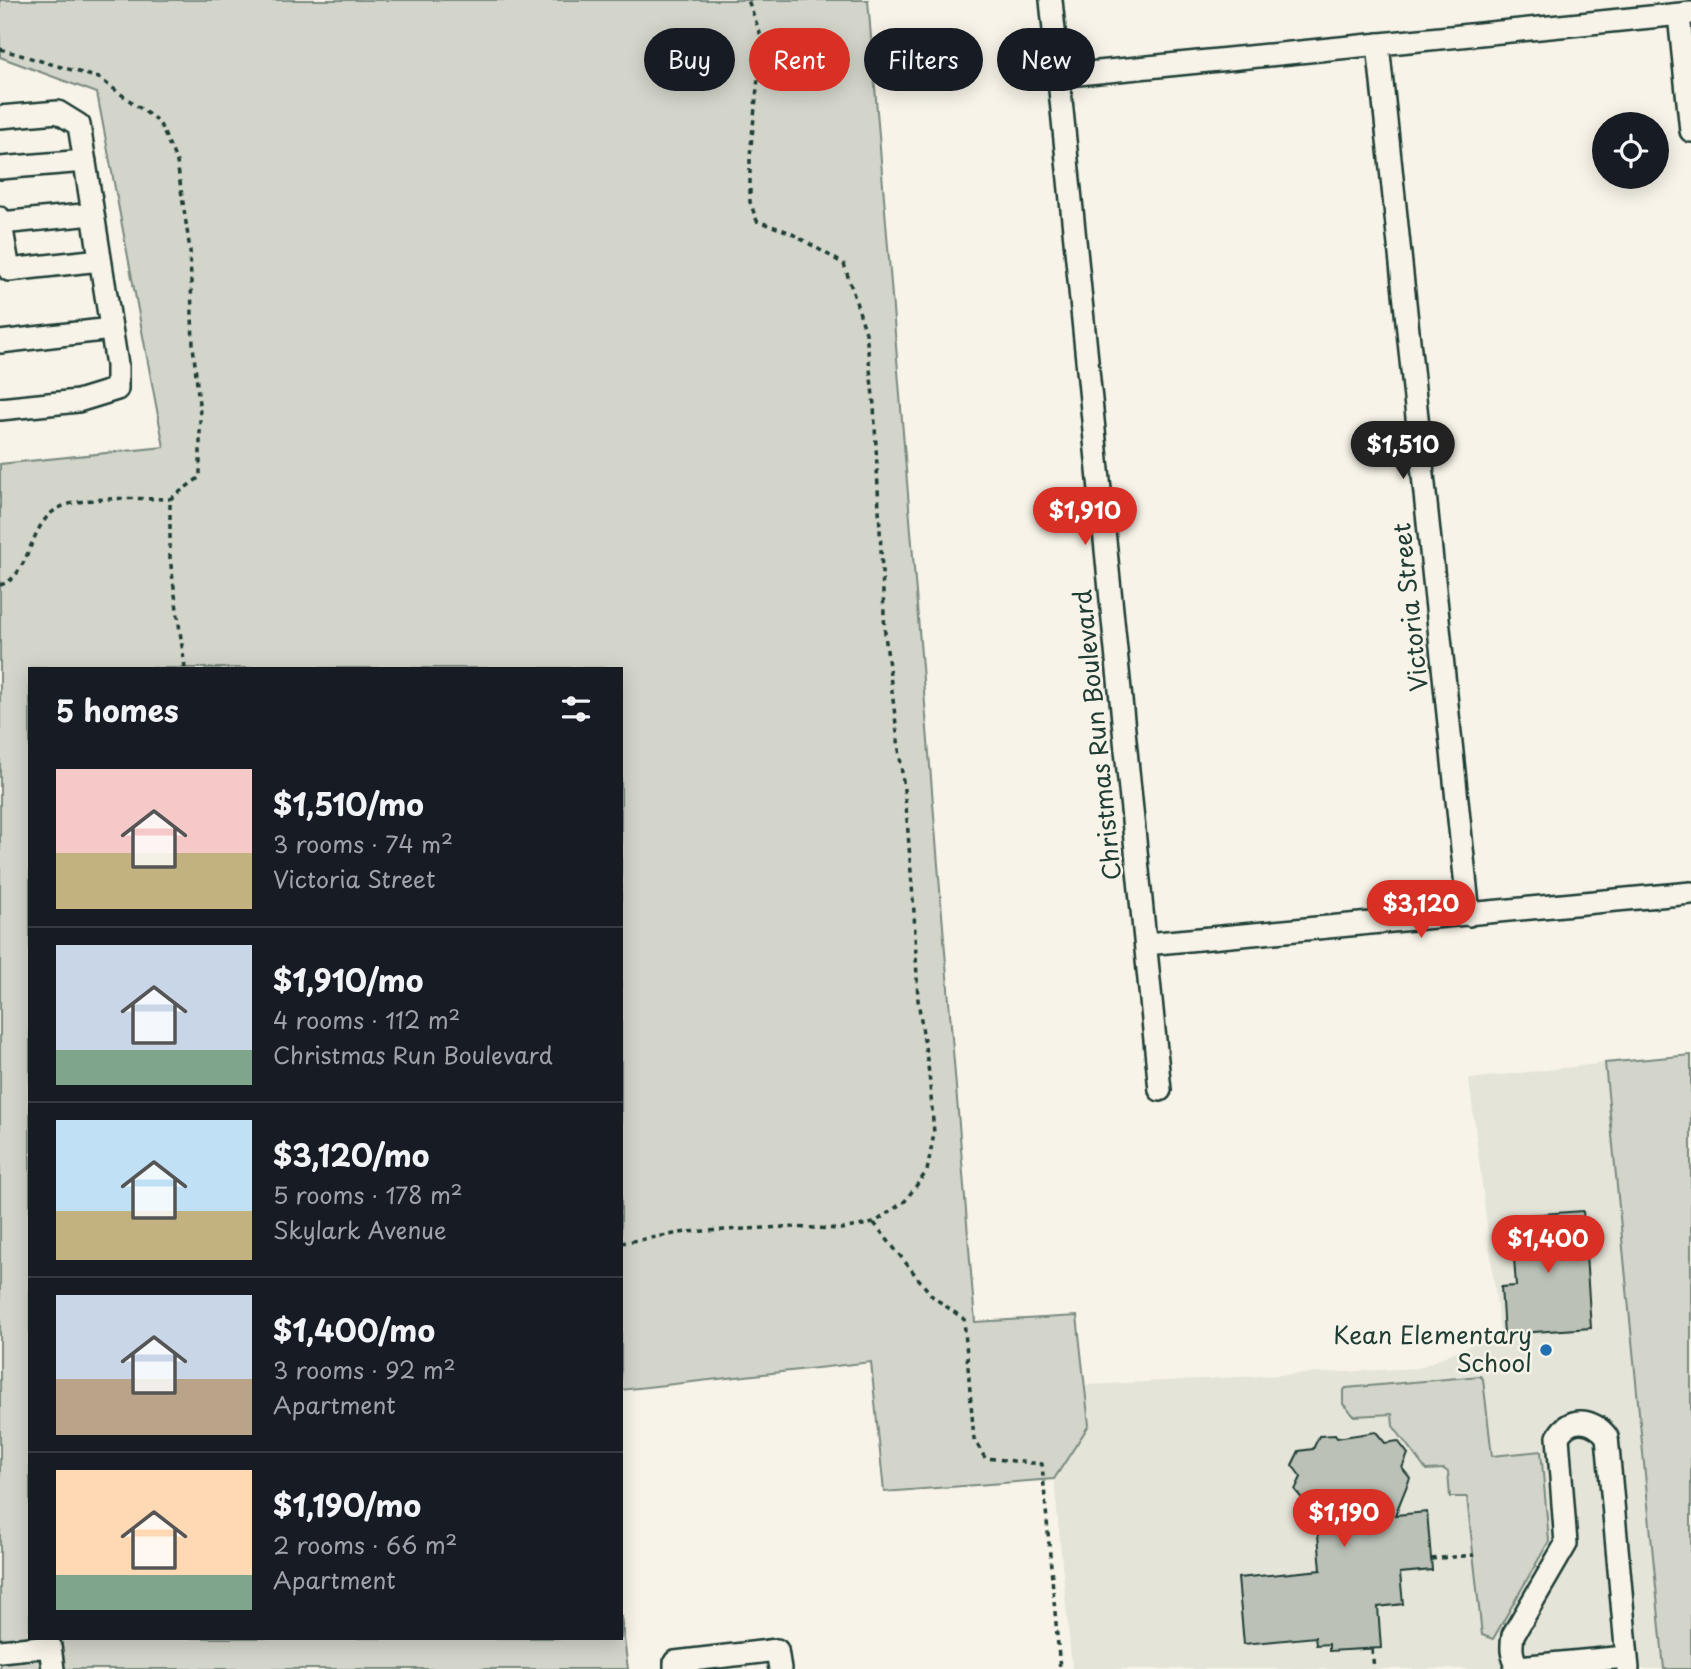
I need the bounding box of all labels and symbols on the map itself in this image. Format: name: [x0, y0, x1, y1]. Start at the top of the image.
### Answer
pin: $1,510: [1346, 421, 1460, 481]
pin: $1,910: [1028, 488, 1142, 547]
street label: Victoria Street: [1382, 521, 1436, 693]
street label: Christmas Run Boulevard: [1063, 588, 1129, 882]
pin: $3,120: [1364, 880, 1478, 940]
pin: $1,400: [1491, 1216, 1605, 1275]
place label: Kean Elementary School: [1333, 1316, 1532, 1380]
marker: Kean Elementary School: [1538, 1342, 1554, 1358]
pin: $1,190: [1287, 1490, 1401, 1549]

